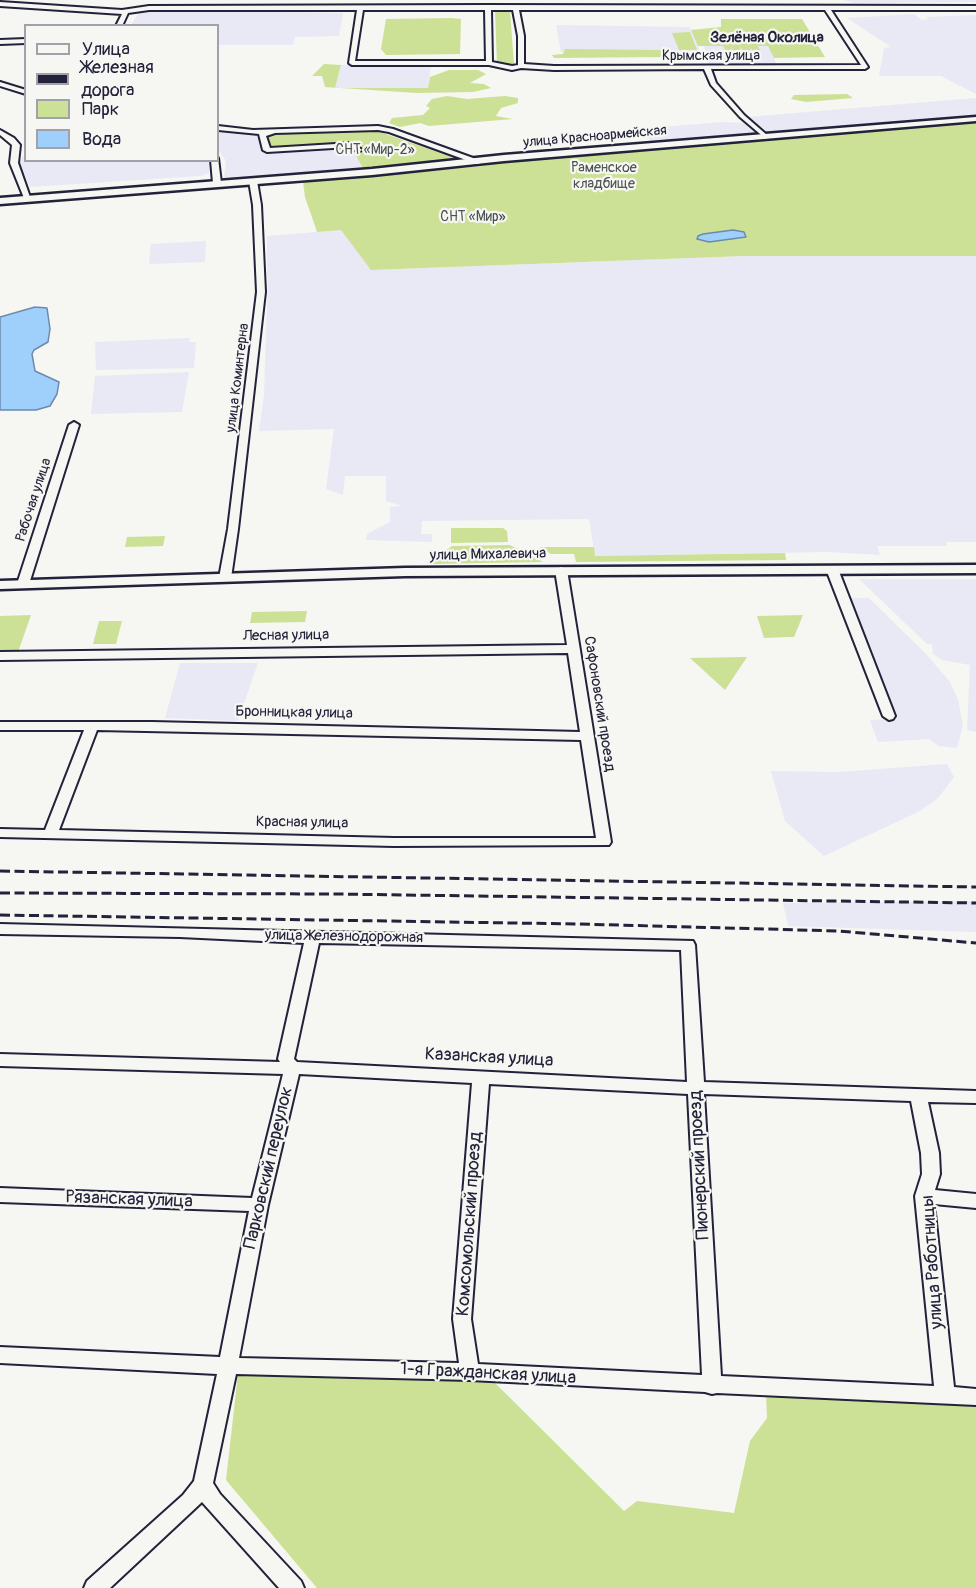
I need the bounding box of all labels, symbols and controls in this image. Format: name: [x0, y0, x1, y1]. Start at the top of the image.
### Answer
legend: [24, 24, 219, 162]
district label: Зелёная Околица: [710, 29, 824, 47]
text: Улица: [82, 38, 130, 61]
street label: Крымская улица: [662, 48, 760, 64]
text: Железная дорога: [81, 56, 154, 102]
text: Парк: [82, 98, 119, 121]
street label: улица Красноармейская: [523, 122, 667, 152]
text: Вода: [82, 128, 121, 151]
park label: СНТ «Мир-2»: [335, 142, 415, 158]
park label: Раменское кладбище: [571, 160, 637, 192]
park label: СНТ «Мир»: [440, 209, 506, 225]
street label: улица Коминтерна: [223, 322, 253, 434]
street label: Рабочая улица: [13, 456, 55, 544]
street label: улица Михалевича: [430, 545, 546, 565]
street label: Лесная улица: [243, 626, 329, 646]
street label: Сафоновский проезд: [579, 635, 619, 773]
street label: Бронницкая улица: [235, 703, 353, 723]
street label: Красная улица: [256, 813, 348, 833]
street label: улица Железнодорожная: [265, 927, 423, 947]
street label: Казанская улица: [424, 1044, 554, 1072]
street label: Парковский переулок: [240, 1085, 298, 1251]
street label: Пионерский проезд: [685, 1090, 715, 1240]
street label: Комсомольский проезд: [453, 1131, 487, 1317]
street label: Рязанская улица: [65, 1187, 193, 1213]
street label: улица Работницы: [918, 1194, 948, 1330]
street label: 1-я Гражданская улица: [399, 1359, 577, 1389]

